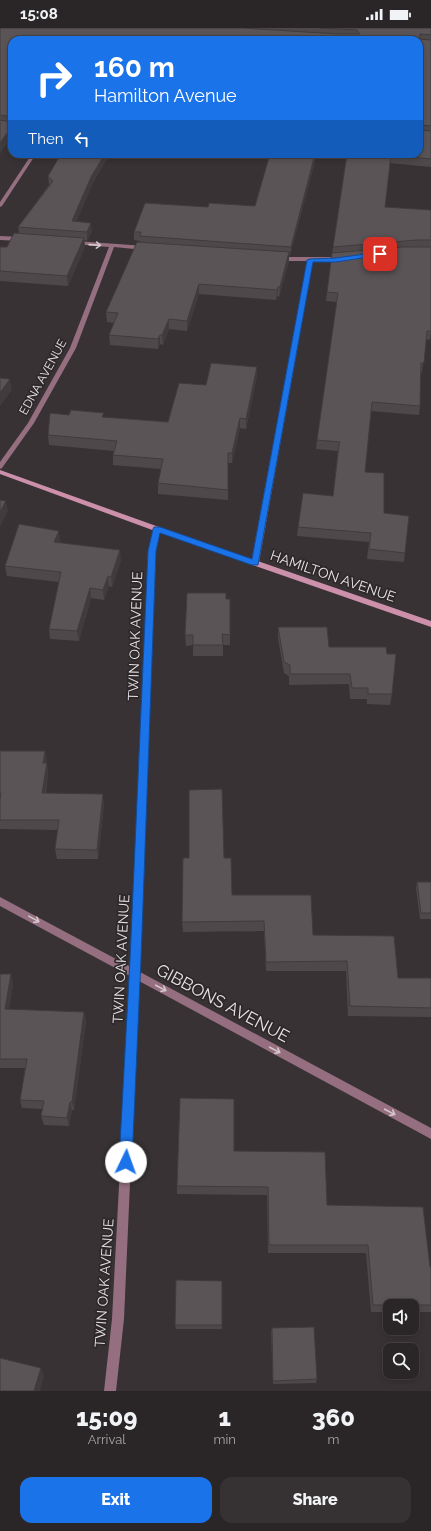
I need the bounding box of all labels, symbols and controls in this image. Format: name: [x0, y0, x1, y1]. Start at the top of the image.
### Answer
text: 15:08: [20, 5, 58, 23]
text: 160 m: [94, 51, 175, 84]
icon: right: [28, 52, 80, 104]
text: Hamilton Avenue: [94, 85, 237, 106]
icon: left: [71, 128, 93, 150]
text: Then: [28, 130, 63, 148]
pin: [363, 237, 397, 271]
one-way arrow: [88, 241, 101, 249]
icon: arrive: [369, 243, 391, 265]
street label: EDNA AVENUE: [16, 337, 70, 417]
street label: HAMILTON AVENUE: [268, 547, 398, 605]
street label: TWIN OAK AVENUE: [125, 571, 145, 701]
street label: TWIN OAK AVENUE: [110, 894, 132, 1024]
one-way arrow: [28, 916, 40, 924]
street label: GIBBONS AVENUE: [153, 959, 293, 1047]
one-way arrow: [155, 985, 167, 992]
one-way arrow: [269, 1047, 281, 1054]
one-way arrow: [383, 1108, 395, 1116]
position arrow: [105, 1141, 147, 1183]
street label: TWIN OAK AVENUE: [92, 1218, 116, 1348]
map controls: [383, 1299, 419, 1379]
button: sound: [383, 1299, 419, 1335]
button: search: [383, 1343, 419, 1379]
text: 15:09: [76, 1403, 137, 1432]
text: 1: [218, 1403, 231, 1432]
text: 360: [312, 1403, 355, 1432]
text: Arrival: [88, 1432, 126, 1447]
text: min: [213, 1432, 236, 1447]
text: m: [327, 1432, 339, 1447]
button: Exit: [20, 1477, 212, 1523]
button: Share: [220, 1477, 411, 1523]

